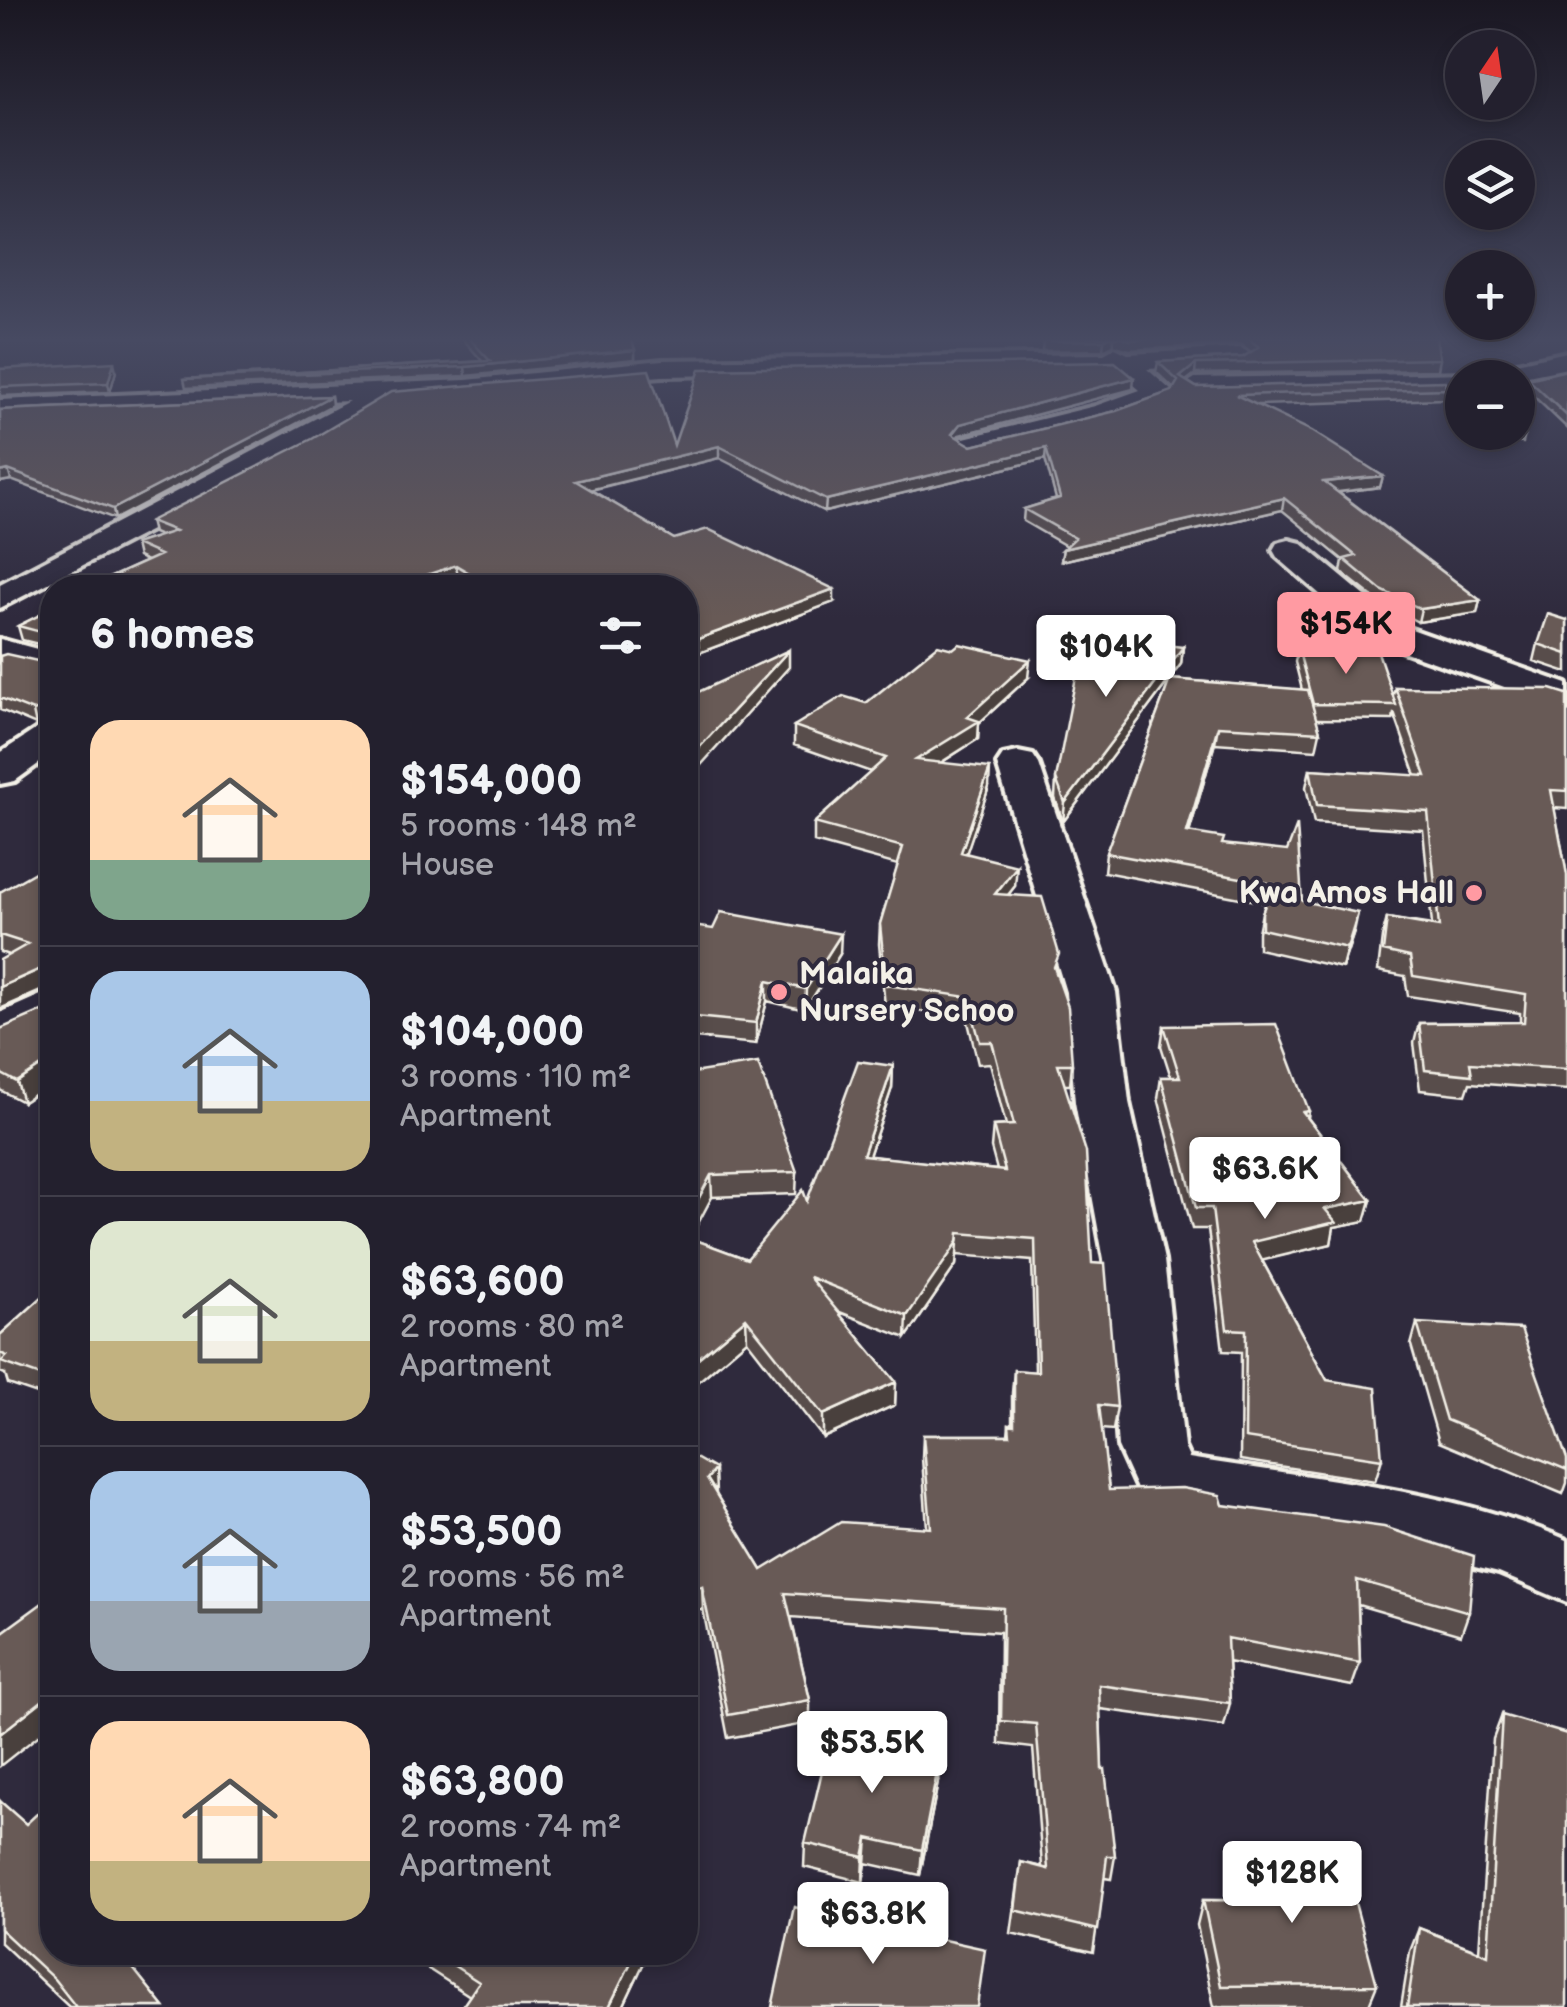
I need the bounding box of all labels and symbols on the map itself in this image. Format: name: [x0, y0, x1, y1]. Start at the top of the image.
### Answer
north arrow: [1445, 30, 1535, 120]
pin: $154K: [1276, 592, 1416, 677]
pin: $104K: [1036, 615, 1176, 700]
place label: Kwa Amos Hall: [1239, 874, 1454, 913]
marker: Kwa Amos Hall: [1463, 882, 1485, 904]
place label: Malaika Nursery Schoo: [799, 955, 1015, 1031]
marker: Malaika Nursery Schoo: [768, 981, 790, 1003]
pin: $63.6K: [1184, 1137, 1346, 1222]
pin: $53.5K: [791, 1711, 953, 1796]
pin: $128K: [1222, 1841, 1362, 1926]
pin: $63.8K: [792, 1882, 954, 1967]

